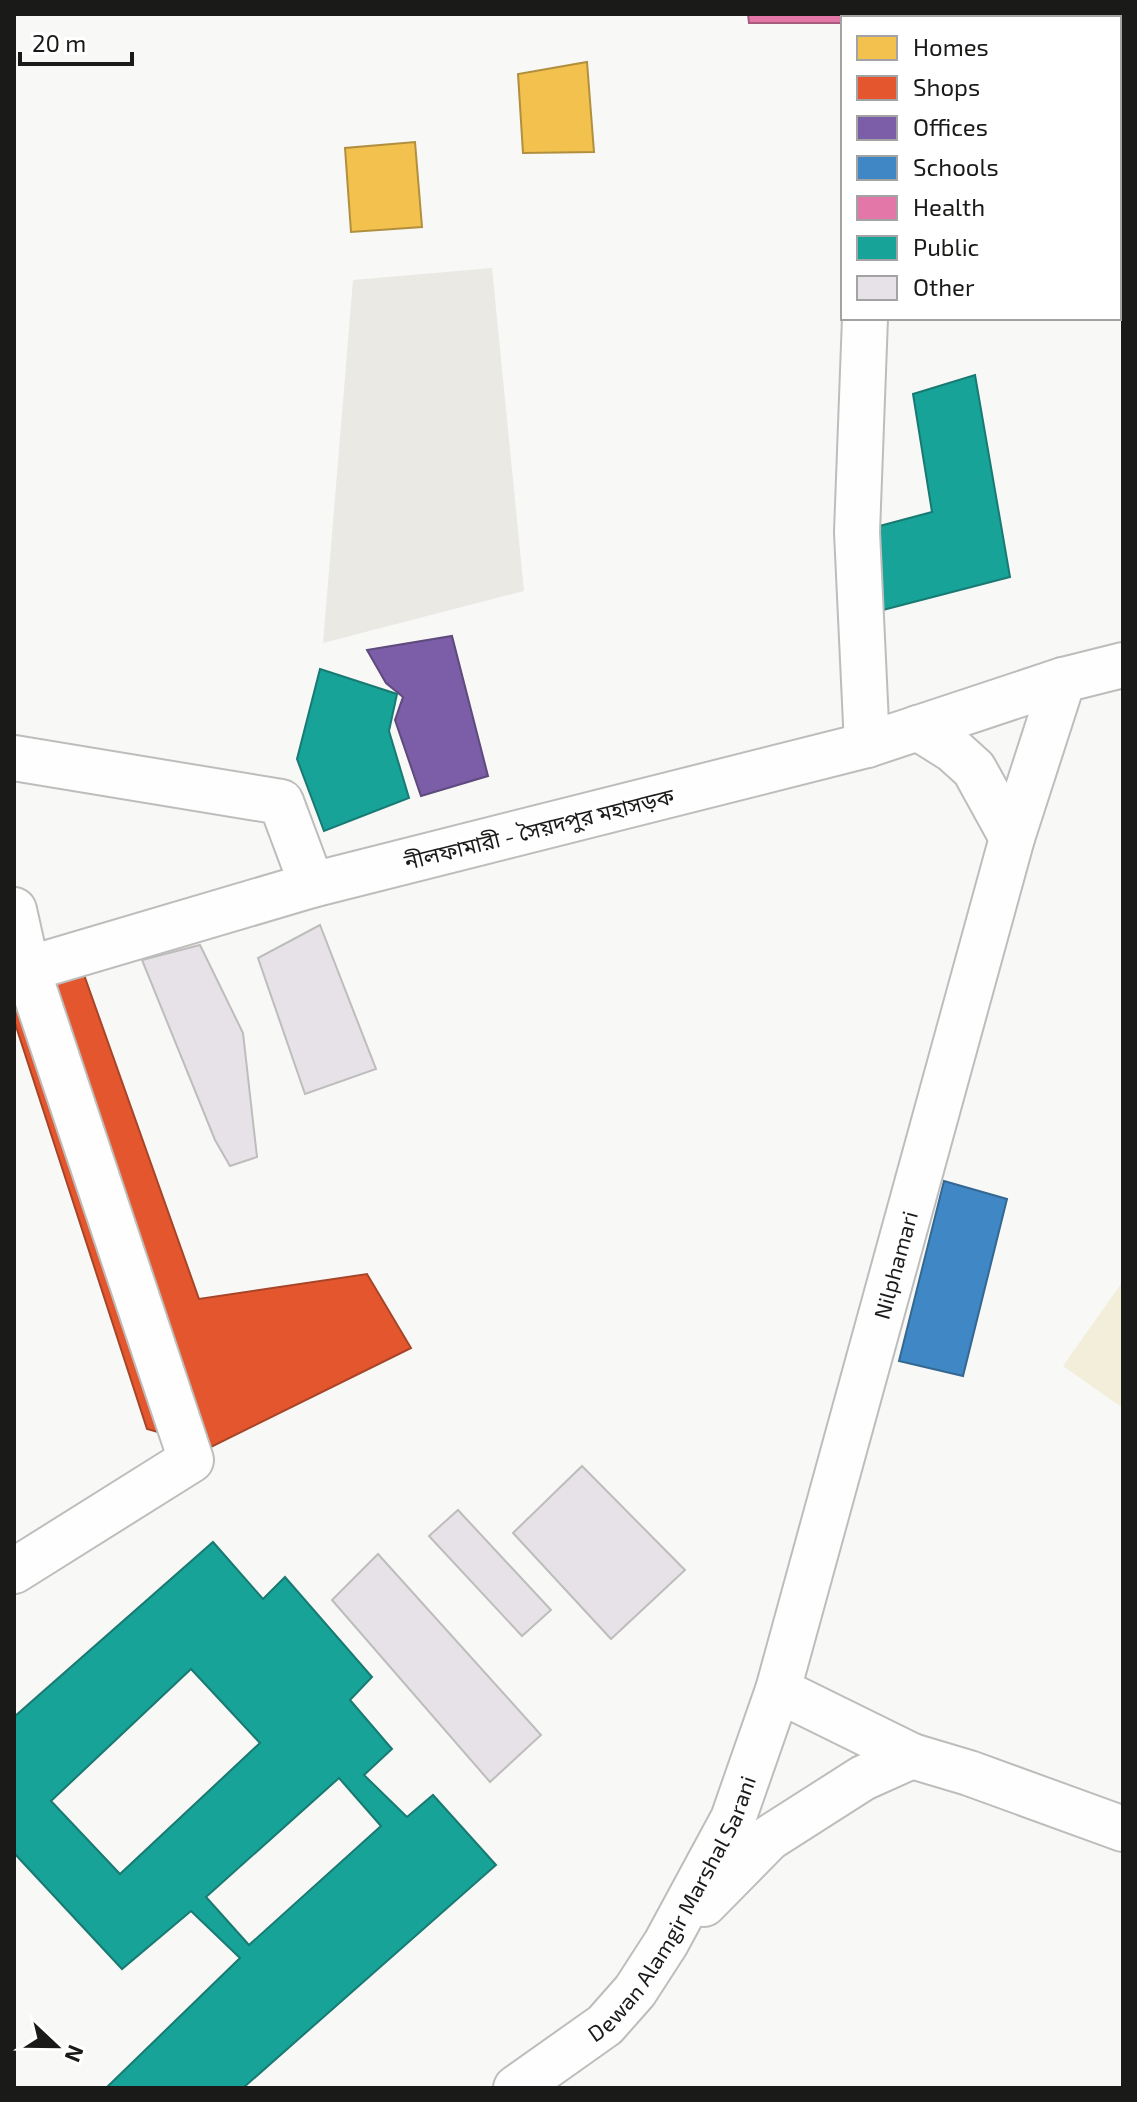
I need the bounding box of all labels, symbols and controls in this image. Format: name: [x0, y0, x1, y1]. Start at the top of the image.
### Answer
scale bar: [20, 16, 132, 66]
legend: [841, 16, 1121, 320]
text: 20 m: [32, 28, 86, 57]
text: Homes: [913, 32, 989, 61]
text: Shops: [913, 72, 980, 101]
text: Offices: [913, 112, 988, 141]
text: Schools: [913, 152, 999, 181]
text: Health: [913, 192, 985, 221]
text: Public: [913, 232, 979, 261]
text: Other: [913, 272, 975, 301]
street label: নীলফামারী - সৈয়দপুর মহাসড়ক: [401, 782, 677, 876]
street label: Nilphamari: [868, 1208, 922, 1322]
street label: Dewan Alamgir Marshal Sarani: [582, 1772, 760, 2046]
north arrow: [16, 2006, 96, 2086]
text: N: [60, 2042, 91, 2066]

